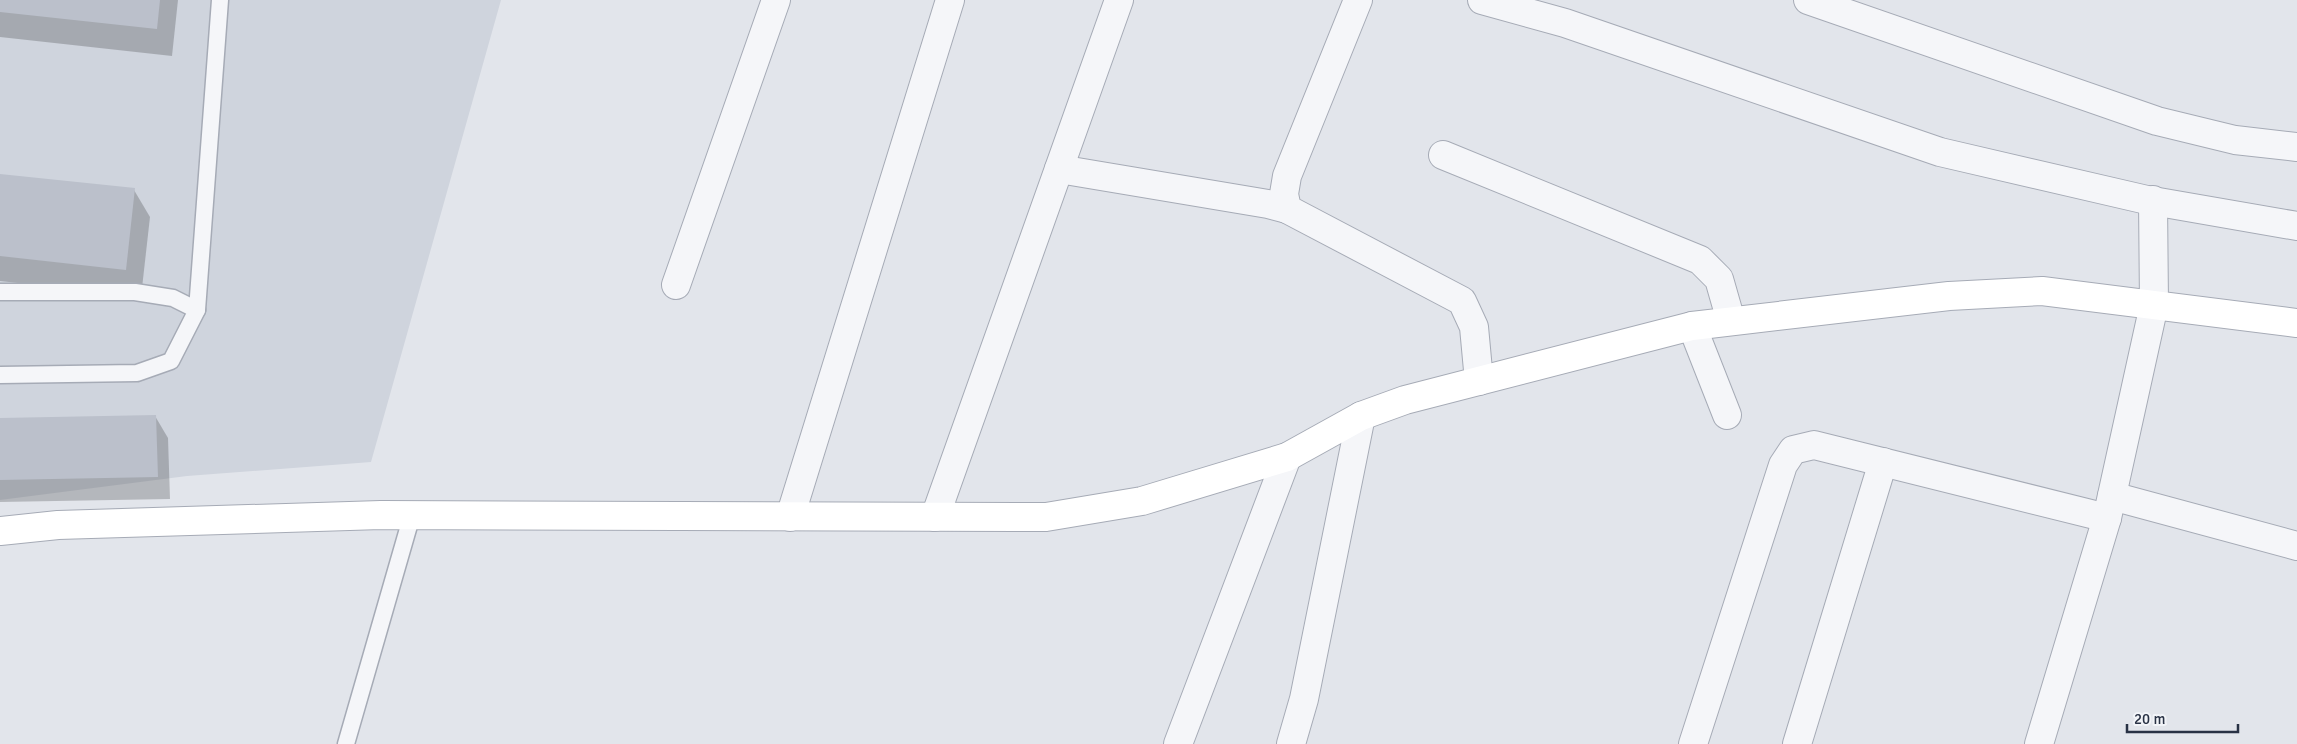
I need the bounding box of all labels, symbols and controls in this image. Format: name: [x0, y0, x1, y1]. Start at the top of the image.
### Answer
scale bar: [2127, 702, 2238, 734]
text: 20 m: [2134, 710, 2165, 728]

